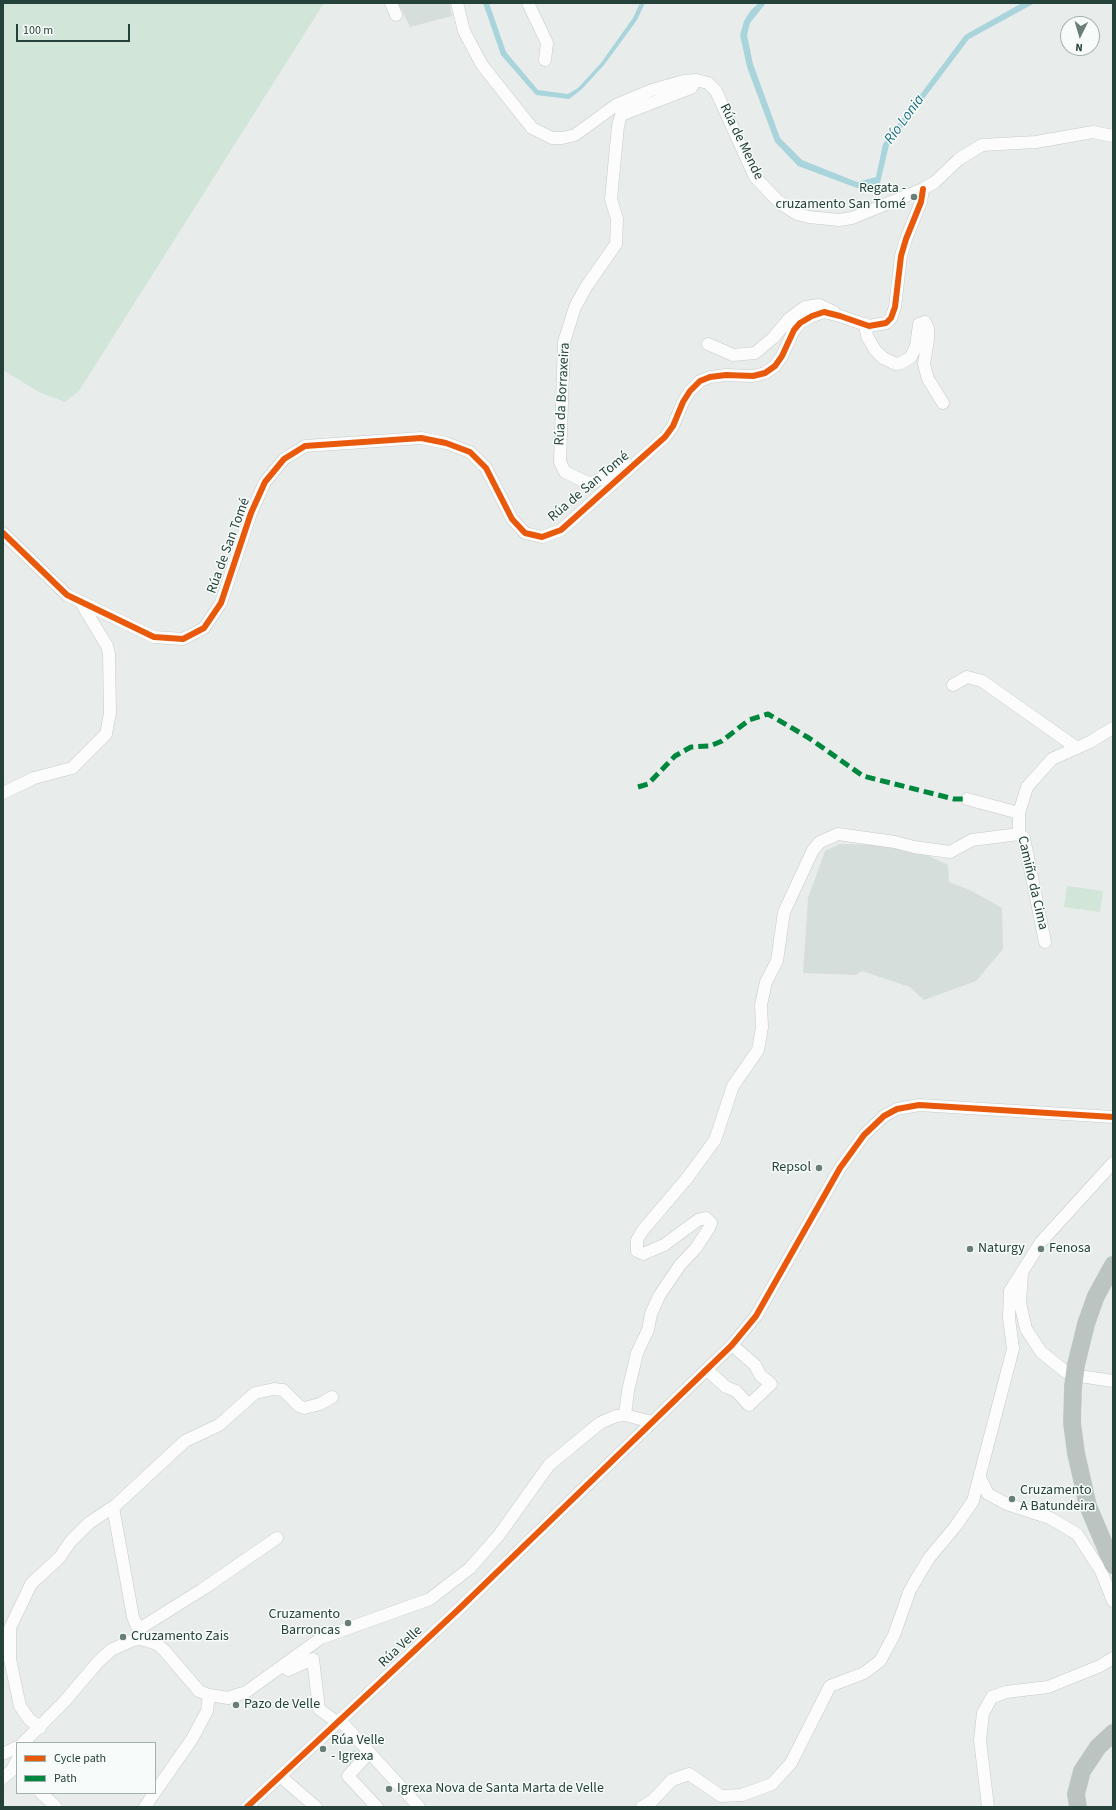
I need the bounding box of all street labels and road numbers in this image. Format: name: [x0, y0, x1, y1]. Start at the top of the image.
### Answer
street label: Rúa de Mende: [715, 101, 767, 183]
street label: Rúa da Borraxeira: [552, 342, 574, 446]
street label: Rúa de San Tomé: [545, 448, 633, 526]
street label: Rúa de San Tomé: [204, 496, 254, 596]
street label: Camiño da Cima: [1013, 834, 1051, 932]
street label: Rúa Velle: [376, 1623, 426, 1671]

